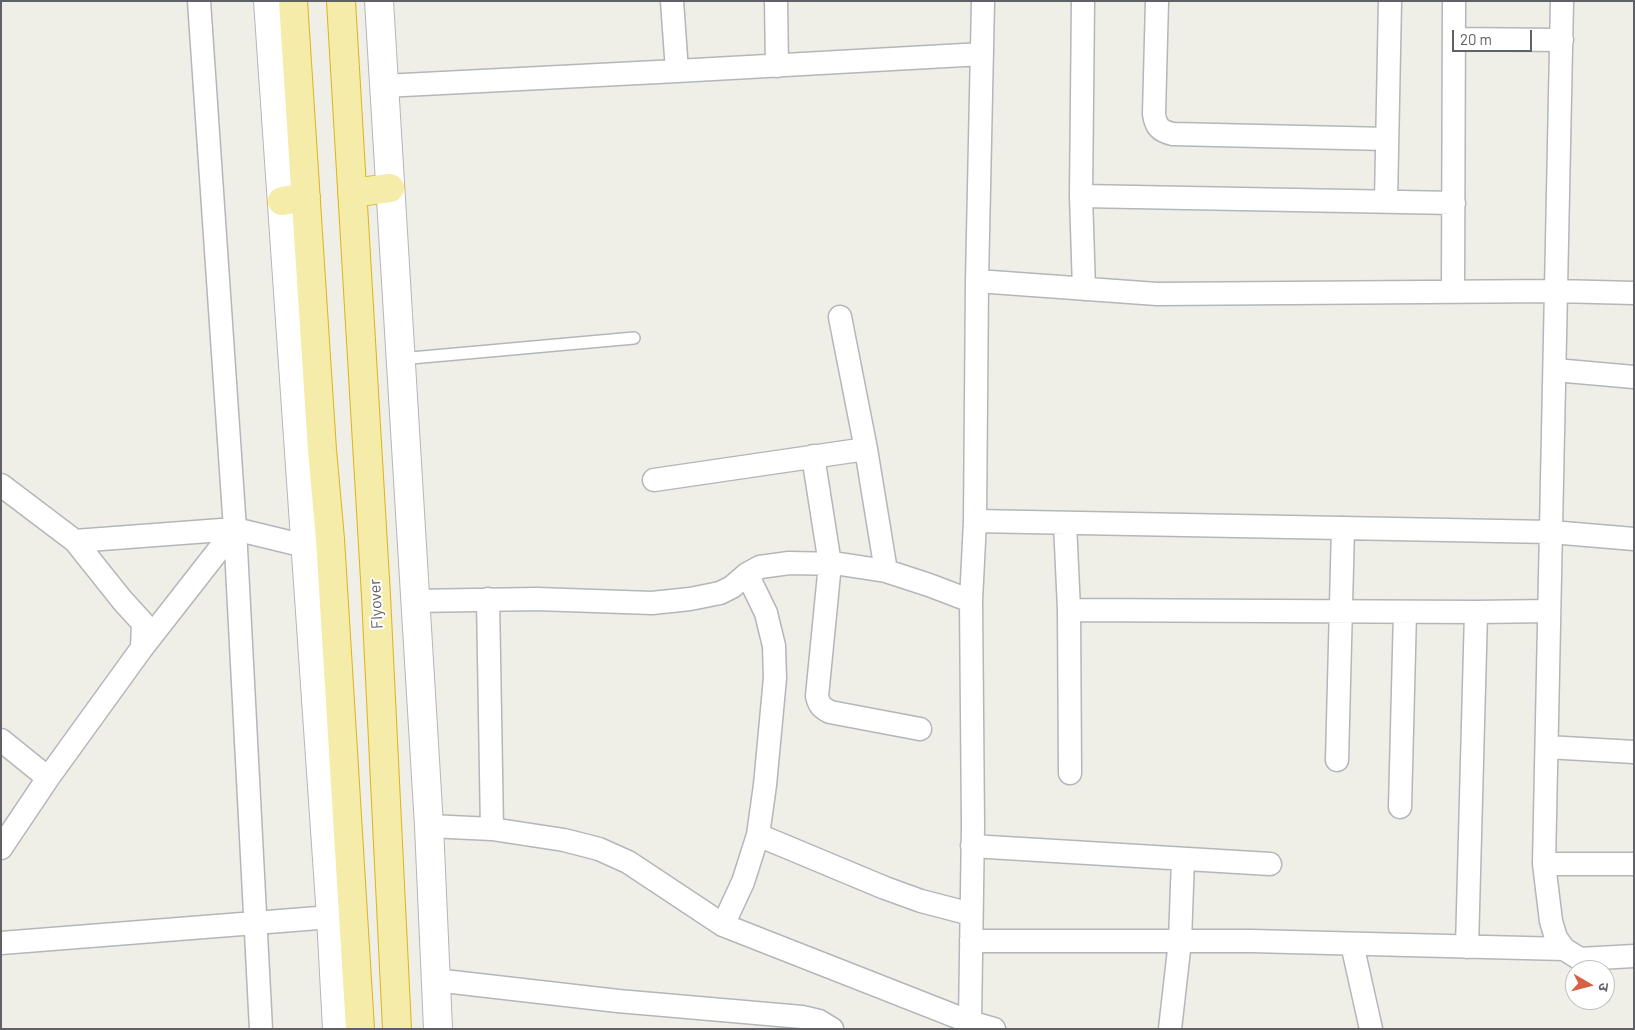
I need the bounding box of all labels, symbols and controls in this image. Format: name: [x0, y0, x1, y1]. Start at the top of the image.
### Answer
scale bar: [1455, 20, 1535, 52]
text: 20 m: [1460, 30, 1492, 48]
street label: Flyover: [365, 579, 387, 629]
north arrow: [1565, 960, 1615, 1010]
text: उ: [1595, 982, 1613, 992]

